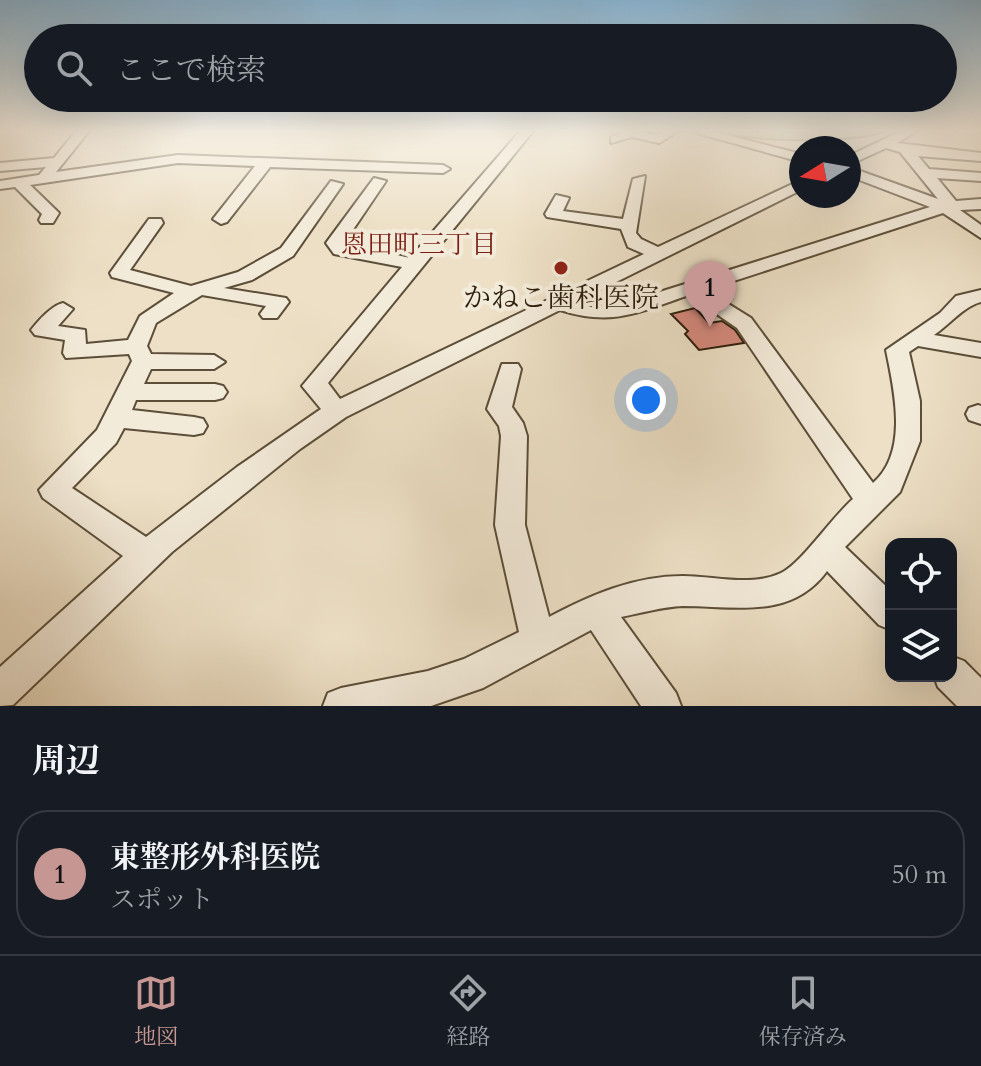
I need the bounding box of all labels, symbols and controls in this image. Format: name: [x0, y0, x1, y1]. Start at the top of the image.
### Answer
search box: [24, 24, 957, 112]
icon: search: [52, 46, 96, 90]
text: ここで検索: [116, 50, 266, 91]
north arrow: [789, 136, 861, 208]
district label: 恩田町三丁目: [341, 227, 497, 262]
marker: かねこ歯科医院: [552, 259, 570, 277]
pin: 1: [684, 261, 736, 327]
place label: かねこ歯科医院: [463, 279, 659, 317]
your location: [626, 380, 666, 420]
map controls: [885, 538, 957, 682]
button: locate: [885, 538, 957, 610]
button: layers: [885, 610, 957, 682]
text: 周辺: [32, 738, 100, 784]
text: 東整形外科医院: [110, 837, 320, 878]
text: 1: [53, 857, 67, 892]
text: 50 m: [891, 857, 947, 892]
text: スポット: [110, 882, 214, 917]
tab: 地図: [134, 971, 178, 1052]
tab: 経路: [446, 971, 491, 1052]
tab: 保存済み: [759, 971, 847, 1052]

